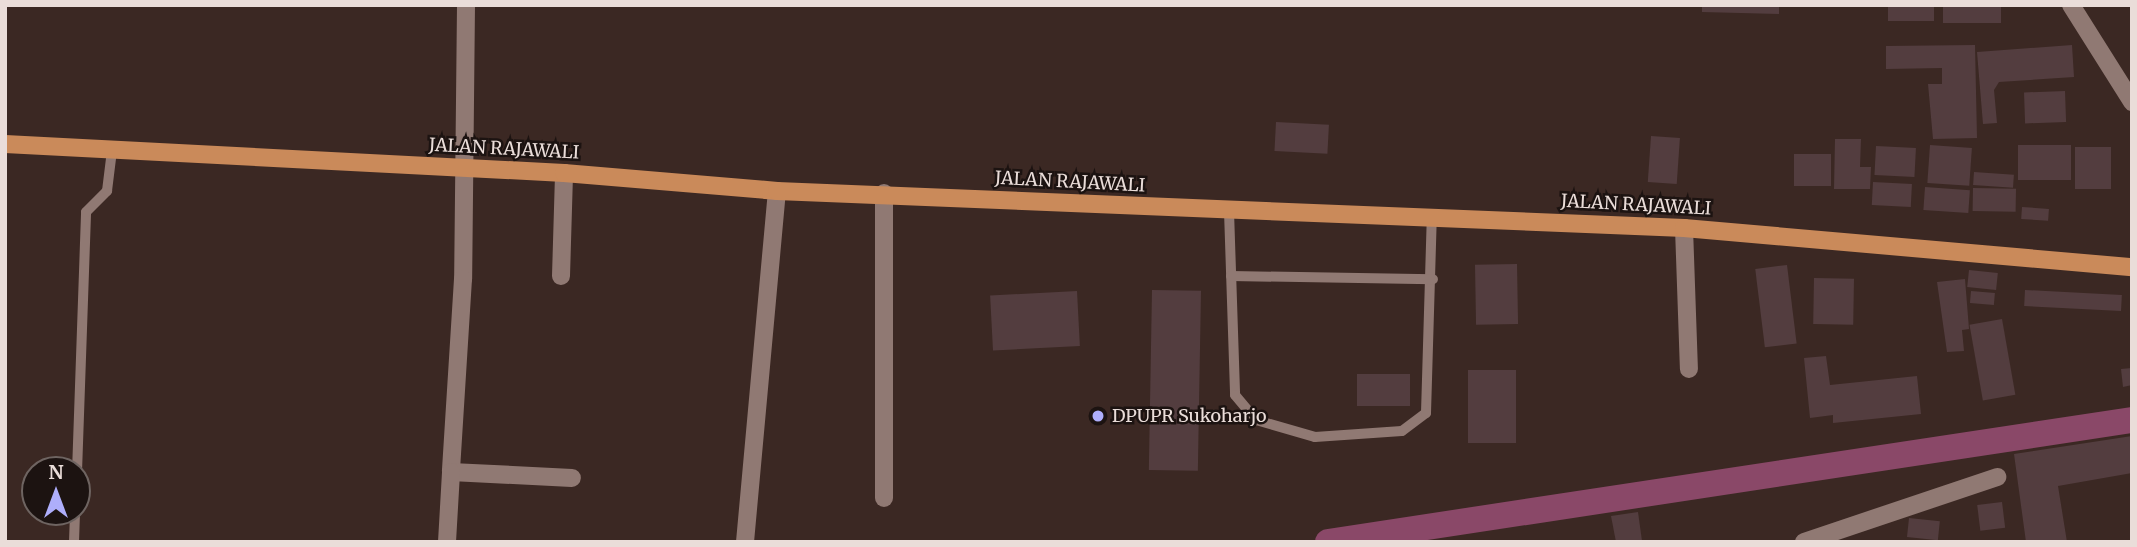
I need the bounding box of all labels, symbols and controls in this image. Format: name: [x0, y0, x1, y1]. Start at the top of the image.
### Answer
street label: JALAN RAJAWALI: [428, 134, 580, 164]
street label: JALAN RAJAWALI: [994, 167, 1146, 197]
street label: JALAN RAJAWALI: [1560, 190, 1712, 220]
place label: DPUPR Sukoharjo: [1112, 405, 1266, 427]
marker: DPUPR Sukoharjo: [1090, 408, 1106, 424]
north arrow: [21, 456, 91, 526]
text: N: [48, 460, 64, 484]

